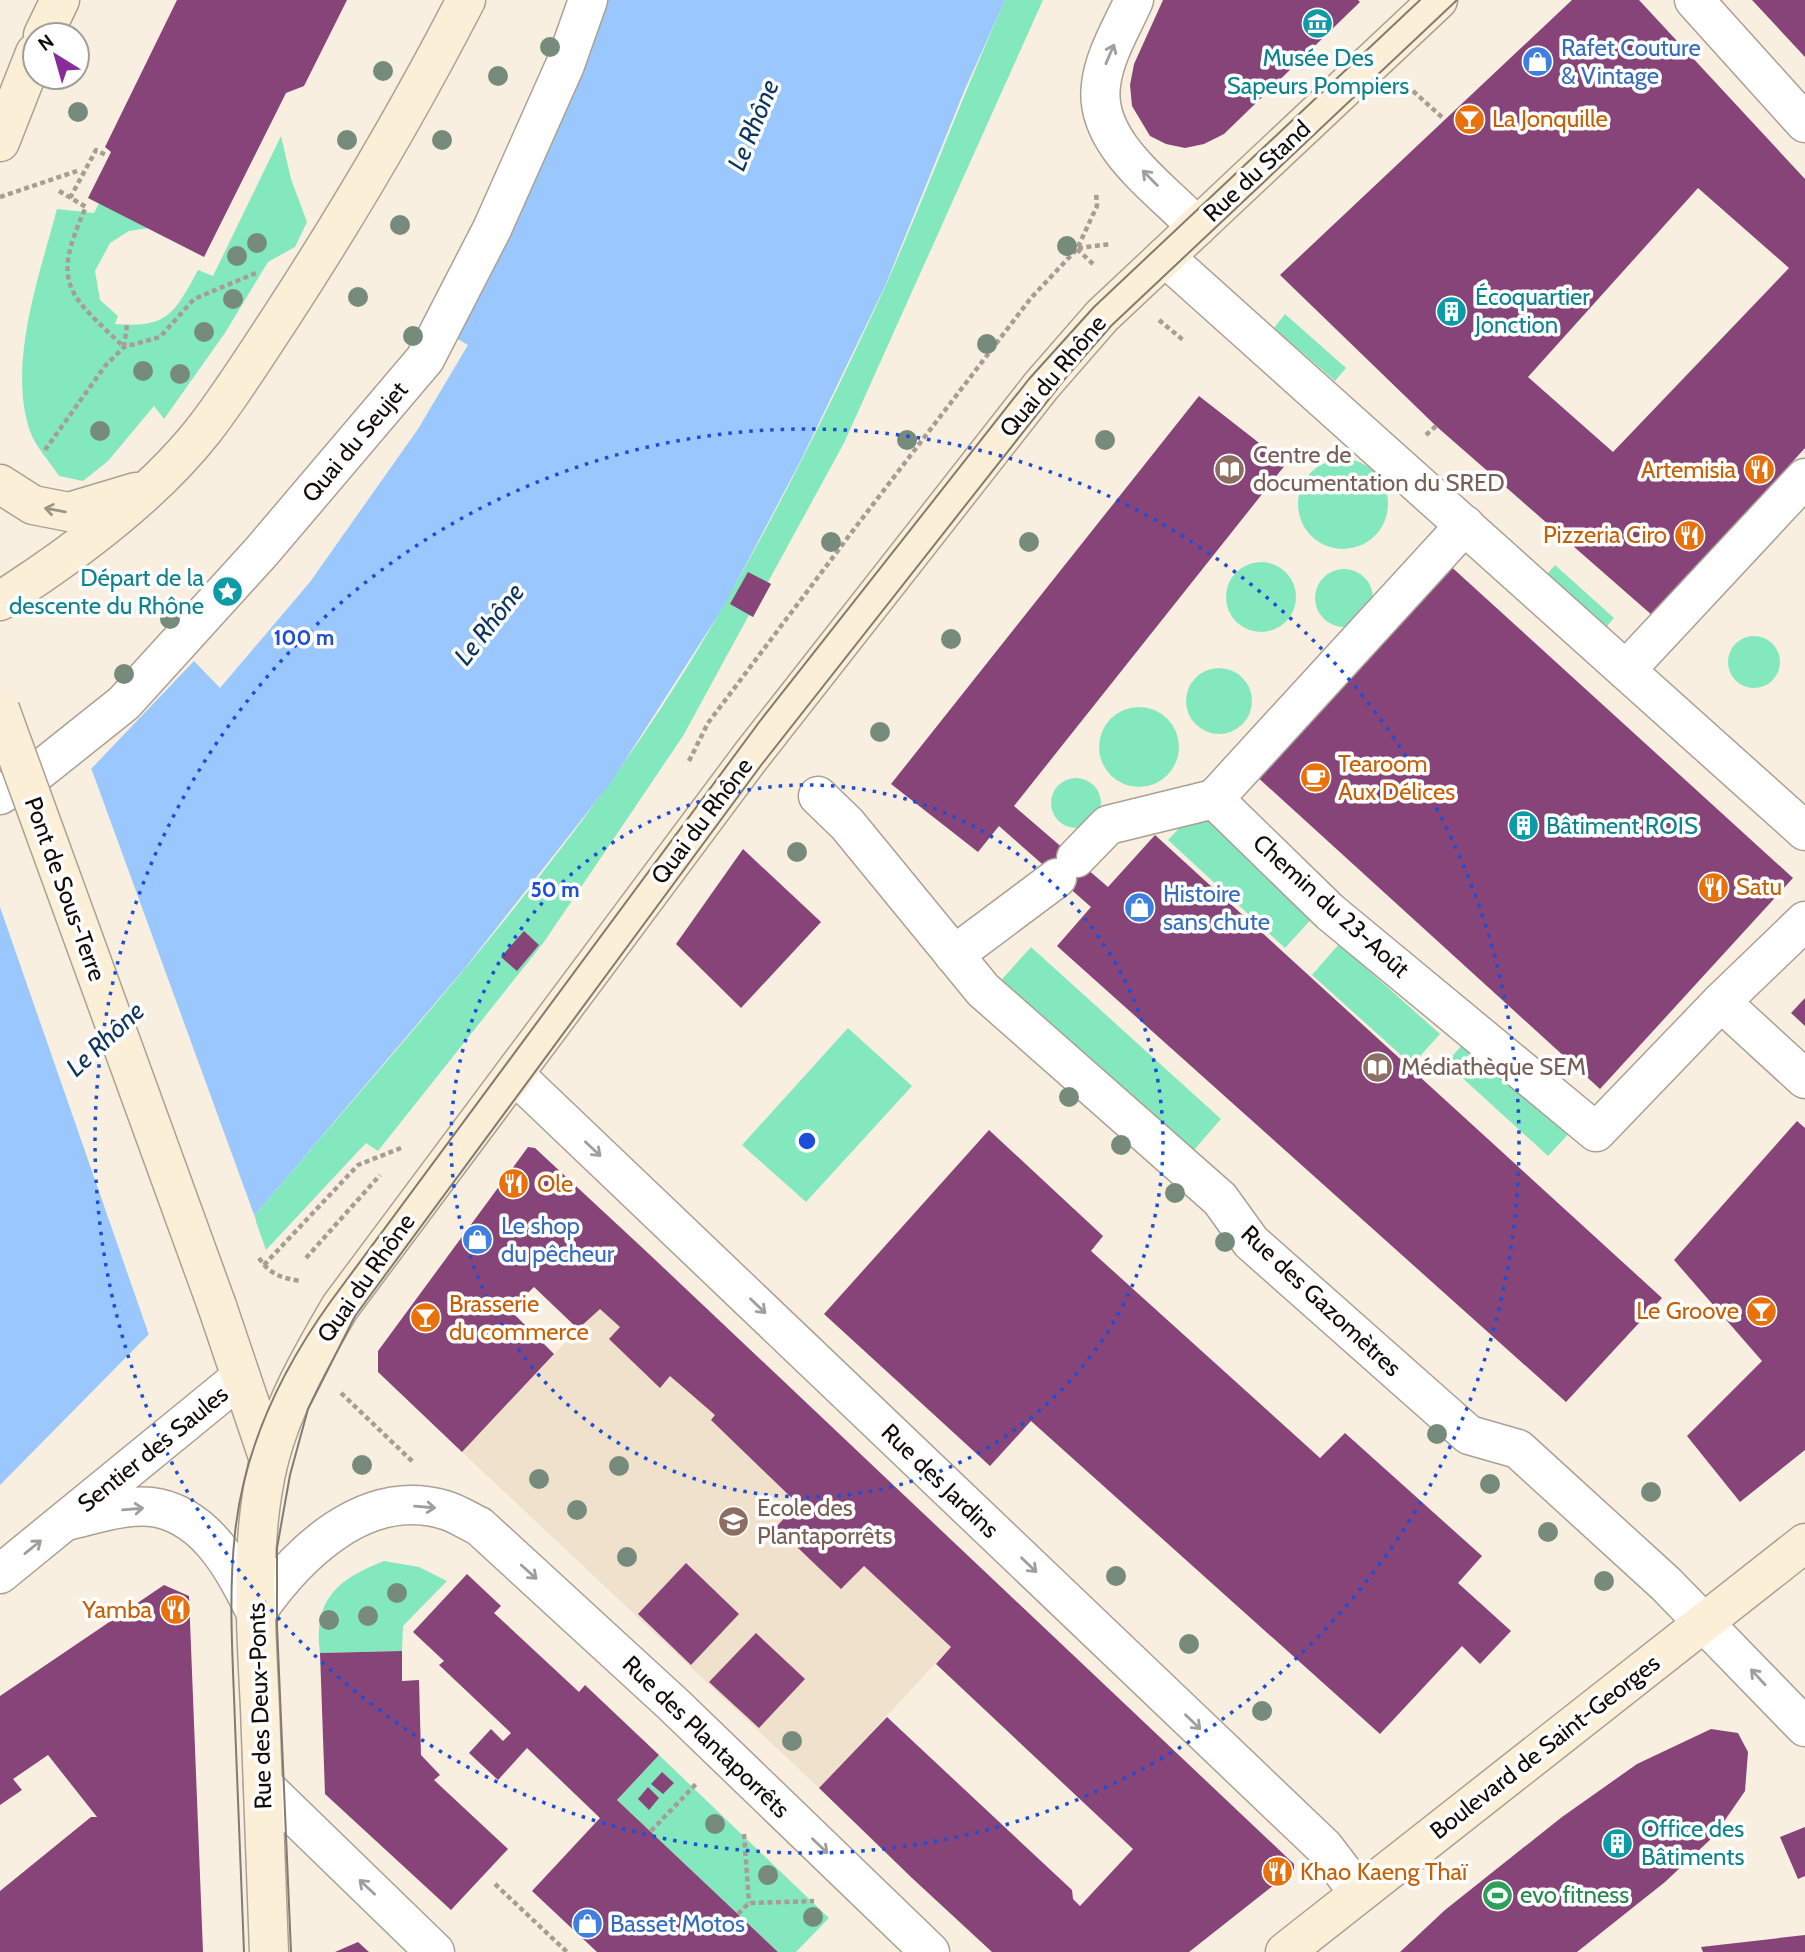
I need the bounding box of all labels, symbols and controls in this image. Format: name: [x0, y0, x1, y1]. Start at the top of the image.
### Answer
museum icon: Musée Des Sapeurs Pompiers: [1301, 7, 1335, 41]
north arrow: [21, 21, 91, 91]
text: N: [34, 30, 58, 56]
place label: Rafet Couture & Vintage: [1561, 33, 1701, 90]
one-way arrow: [1105, 43, 1118, 65]
place label: Musée Des Sapeurs Pompiers: [1227, 43, 1409, 100]
shop icon: Rafet Couture & Vintage: [1521, 45, 1555, 79]
water label: Le Rhône: [720, 75, 786, 175]
bar icon: La Jonquille: [1452, 102, 1486, 136]
place label: La Jonquille: [1492, 104, 1608, 133]
street label: Rue du Stand: [1197, 114, 1316, 228]
one-way arrow: [1142, 170, 1159, 187]
place label: Écoquartier Jonction: [1474, 282, 1590, 339]
building icon: Écoquartier Jonction: [1435, 294, 1469, 328]
street label: Quai du Rhône: [993, 309, 1112, 443]
street label: Quai du Seujet: [296, 375, 413, 508]
place label: Centre de documentation du SRED: [1253, 440, 1505, 497]
library icon: Centre de documentation du SRED: [1213, 452, 1247, 486]
restaurant icon: Artemisia: [1742, 453, 1776, 487]
place label: Artemisia: [1641, 455, 1736, 484]
one-way arrow: [44, 502, 67, 516]
restaurant icon: Pizzeria Ciro: [1673, 518, 1707, 552]
place label: Pizzeria Ciro: [1543, 520, 1667, 549]
place label: Départ de la descente du Rhône: [9, 563, 204, 620]
place icon: Départ de la descente du Rhône: [210, 575, 244, 609]
water label: Le Rhône: [447, 577, 531, 671]
text: 100 m: [274, 625, 334, 650]
place label: Tearoom Aux Délices: [1338, 749, 1455, 806]
street label: Quai du Rhône: [645, 752, 758, 890]
cafe icon: Tearoom Aux Délices: [1298, 761, 1332, 795]
street label: Pont de Sous-Terre: [19, 793, 112, 985]
building icon: Bâtiment ROIS: [1506, 809, 1540, 843]
place label: Bâtiment ROIS: [1546, 811, 1698, 840]
street label: Chemin du 23-Août: [1247, 828, 1416, 983]
restaurant icon: Satu: [1696, 870, 1730, 904]
place label: Satu: [1736, 872, 1782, 901]
text: 50 m: [530, 877, 580, 902]
place label: Histoire sans chute: [1163, 879, 1270, 936]
shop icon: Histoire sans chute: [1123, 891, 1157, 925]
water label: Le Rhône: [59, 995, 151, 1083]
library icon: Médiathèque SEM: [1361, 1050, 1395, 1084]
place label: Médiathèque SEM: [1401, 1052, 1586, 1081]
centre of rings: [795, 1129, 819, 1153]
one-way arrow: [584, 1141, 601, 1158]
restaurant icon: Ole: [497, 1167, 531, 1201]
place label: Ole: [537, 1169, 573, 1198]
street label: Quai du Rhône: [311, 1208, 421, 1348]
place label: Le shop du pêcheur: [501, 1211, 615, 1268]
street label: Rue des Gazomètres: [1235, 1219, 1407, 1382]
shop icon: Le shop du pêcheur: [461, 1223, 495, 1257]
place label: Brasserie du commerce: [449, 1289, 589, 1346]
bar icon: Le Groove: [1745, 1294, 1779, 1328]
place label: Le Groove: [1636, 1296, 1739, 1325]
one-way arrow: [749, 1298, 766, 1315]
bar icon: Brasserie du commerce: [409, 1301, 443, 1335]
street label: Sentier des Saules: [72, 1379, 234, 1518]
street label: Rue des Jardins: [876, 1417, 1005, 1544]
place label: Ecole des Plantaporrêts: [757, 1493, 892, 1550]
one-way arrow: [413, 1501, 435, 1514]
one-way arrow: [122, 1502, 144, 1515]
school or university icon: Ecole des Plantaporrêts: [717, 1505, 751, 1539]
one-way arrow: [24, 1540, 42, 1555]
one-way arrow: [1020, 1557, 1037, 1574]
one-way arrow: [520, 1564, 537, 1581]
restaurant icon: Yamba: [158, 1593, 192, 1627]
place label: Yamba: [82, 1595, 152, 1624]
street label: Rue des Deux-Ponts: [241, 1602, 278, 1810]
street label: Boulevard de Saint-Georges: [1424, 1648, 1665, 1845]
street label: Rue des Plantaporrêts: [617, 1650, 796, 1824]
one-way arrow: [1750, 1669, 1767, 1686]
one-way arrow: [1184, 1714, 1201, 1731]
place label: Office des Bâtiments: [1641, 1814, 1744, 1871]
building icon: Office des Bâtiments: [1601, 1826, 1635, 1860]
one-way arrow: [811, 1837, 828, 1854]
restaurant icon: Khao Kaeng Thaï: [1260, 1855, 1294, 1889]
place label: Khao Kaeng Thaï: [1300, 1857, 1468, 1886]
sports icon: evo fitness: [1480, 1878, 1514, 1912]
one-way arrow: [358, 1879, 376, 1895]
place label: evo fitness: [1520, 1880, 1629, 1909]
shop icon: Basset Motos: [570, 1907, 604, 1941]
place label: Basset Motos: [610, 1909, 745, 1938]

